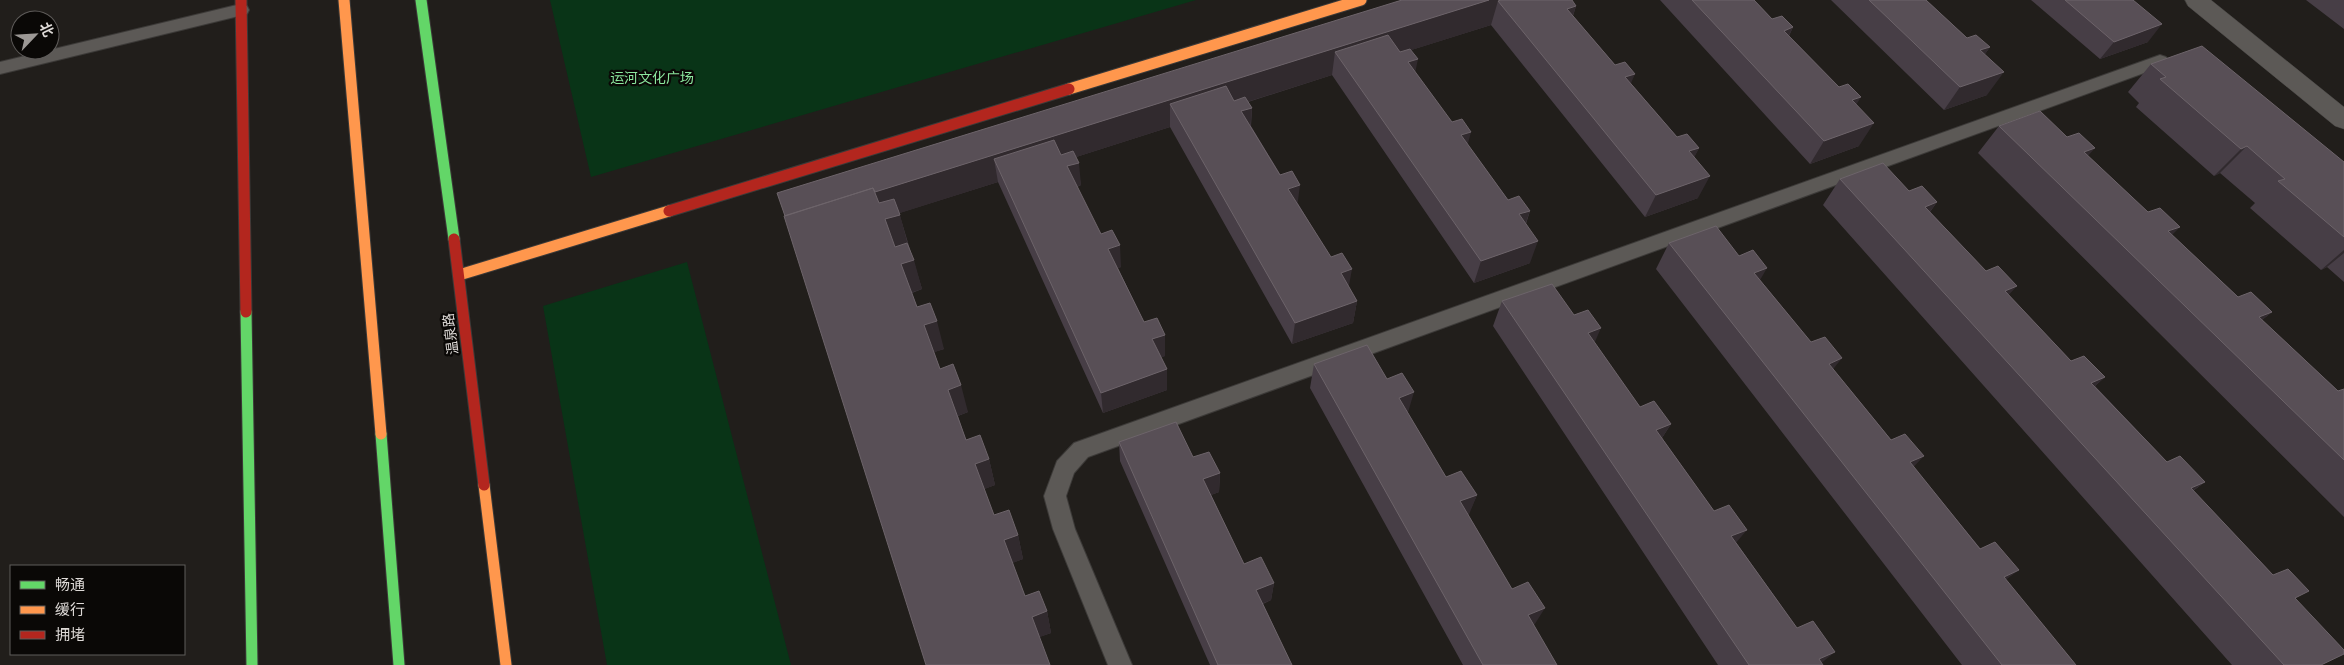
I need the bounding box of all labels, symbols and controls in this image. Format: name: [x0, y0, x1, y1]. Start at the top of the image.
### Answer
north arrow: [10, 10, 60, 60]
text: 北: [35, 19, 58, 40]
park label: 运河文化广场: [610, 69, 694, 88]
street label: 温泉路: [439, 312, 463, 356]
legend: [10, 565, 185, 655]
text: 畅通: [55, 575, 85, 595]
text: 缓行: [55, 600, 85, 620]
text: 拥堵: [55, 625, 85, 645]

